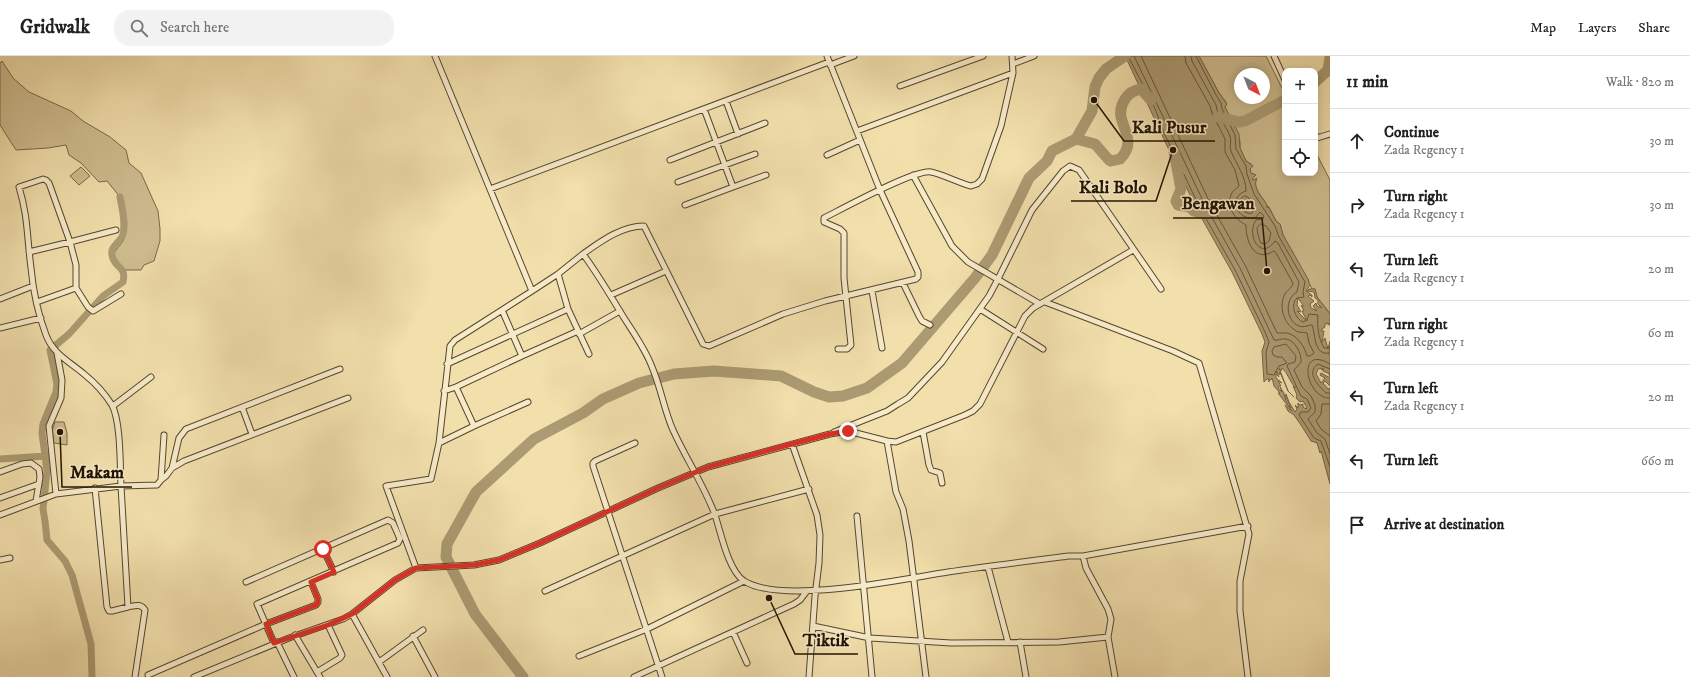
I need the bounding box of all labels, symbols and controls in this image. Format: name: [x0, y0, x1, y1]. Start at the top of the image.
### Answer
search box: [114, 10, 394, 46]
text: Gridwalk: [20, 16, 90, 39]
icon: search: [128, 17, 150, 39]
text: Search here: [160, 18, 229, 37]
text: Map: [1530, 19, 1556, 37]
text: Layers: [1578, 19, 1616, 37]
text: Share: [1638, 19, 1670, 37]
north arrow: [1234, 68, 1270, 104]
map controls: [1282, 68, 1318, 176]
button: +: [1282, 68, 1318, 104]
text: 11 min: [1346, 71, 1388, 93]
text: Walk · 820 m: [1606, 74, 1674, 90]
button: −: [1282, 104, 1318, 140]
callout: Kali Pusur: [1124, 111, 1215, 141]
text: Kali Pusur: [1132, 117, 1207, 139]
text: Continue: [1384, 123, 1439, 142]
icon: ahead: [1346, 130, 1368, 152]
text: 30 m: [1650, 133, 1674, 149]
button: locate: [1282, 140, 1318, 176]
text: Zada Regency 1: [1384, 142, 1464, 158]
callout: Kali Bolo: [1071, 171, 1156, 201]
text: Kali Bolo: [1079, 177, 1147, 199]
text: Turn right: [1384, 187, 1447, 206]
callout: Bengawan: [1173, 188, 1262, 218]
text: Bengawan: [1181, 193, 1255, 215]
icon: right: [1346, 194, 1368, 216]
text: 30 m: [1650, 197, 1674, 213]
text: Zada Regency 1: [1384, 206, 1464, 222]
text: Turn left: [1384, 251, 1438, 270]
icon: left: [1346, 258, 1368, 280]
text: 20 m: [1648, 261, 1674, 277]
text: Zada Regency 1: [1384, 270, 1464, 286]
text: Turn right: [1384, 315, 1447, 334]
icon: right: [1346, 322, 1368, 344]
text: 60 m: [1648, 325, 1674, 341]
text: Zada Regency 1: [1384, 334, 1464, 350]
text: Turn left: [1384, 379, 1438, 398]
icon: left: [1346, 386, 1368, 408]
text: 20 m: [1648, 389, 1674, 405]
text: Zada Regency 1: [1384, 398, 1464, 414]
route end: [839, 422, 857, 440]
icon: left: [1346, 450, 1368, 472]
text: Turn left: [1384, 451, 1438, 470]
text: 660 m: [1641, 453, 1674, 469]
callout: Makam: [62, 457, 132, 487]
text: Makam: [70, 462, 125, 484]
icon: arrive: [1346, 514, 1368, 536]
text: Arrive at destination: [1384, 515, 1504, 534]
route start: [314, 540, 332, 558]
callout: Tiktik: [795, 624, 858, 654]
text: Tiktik: [802, 630, 850, 652]

